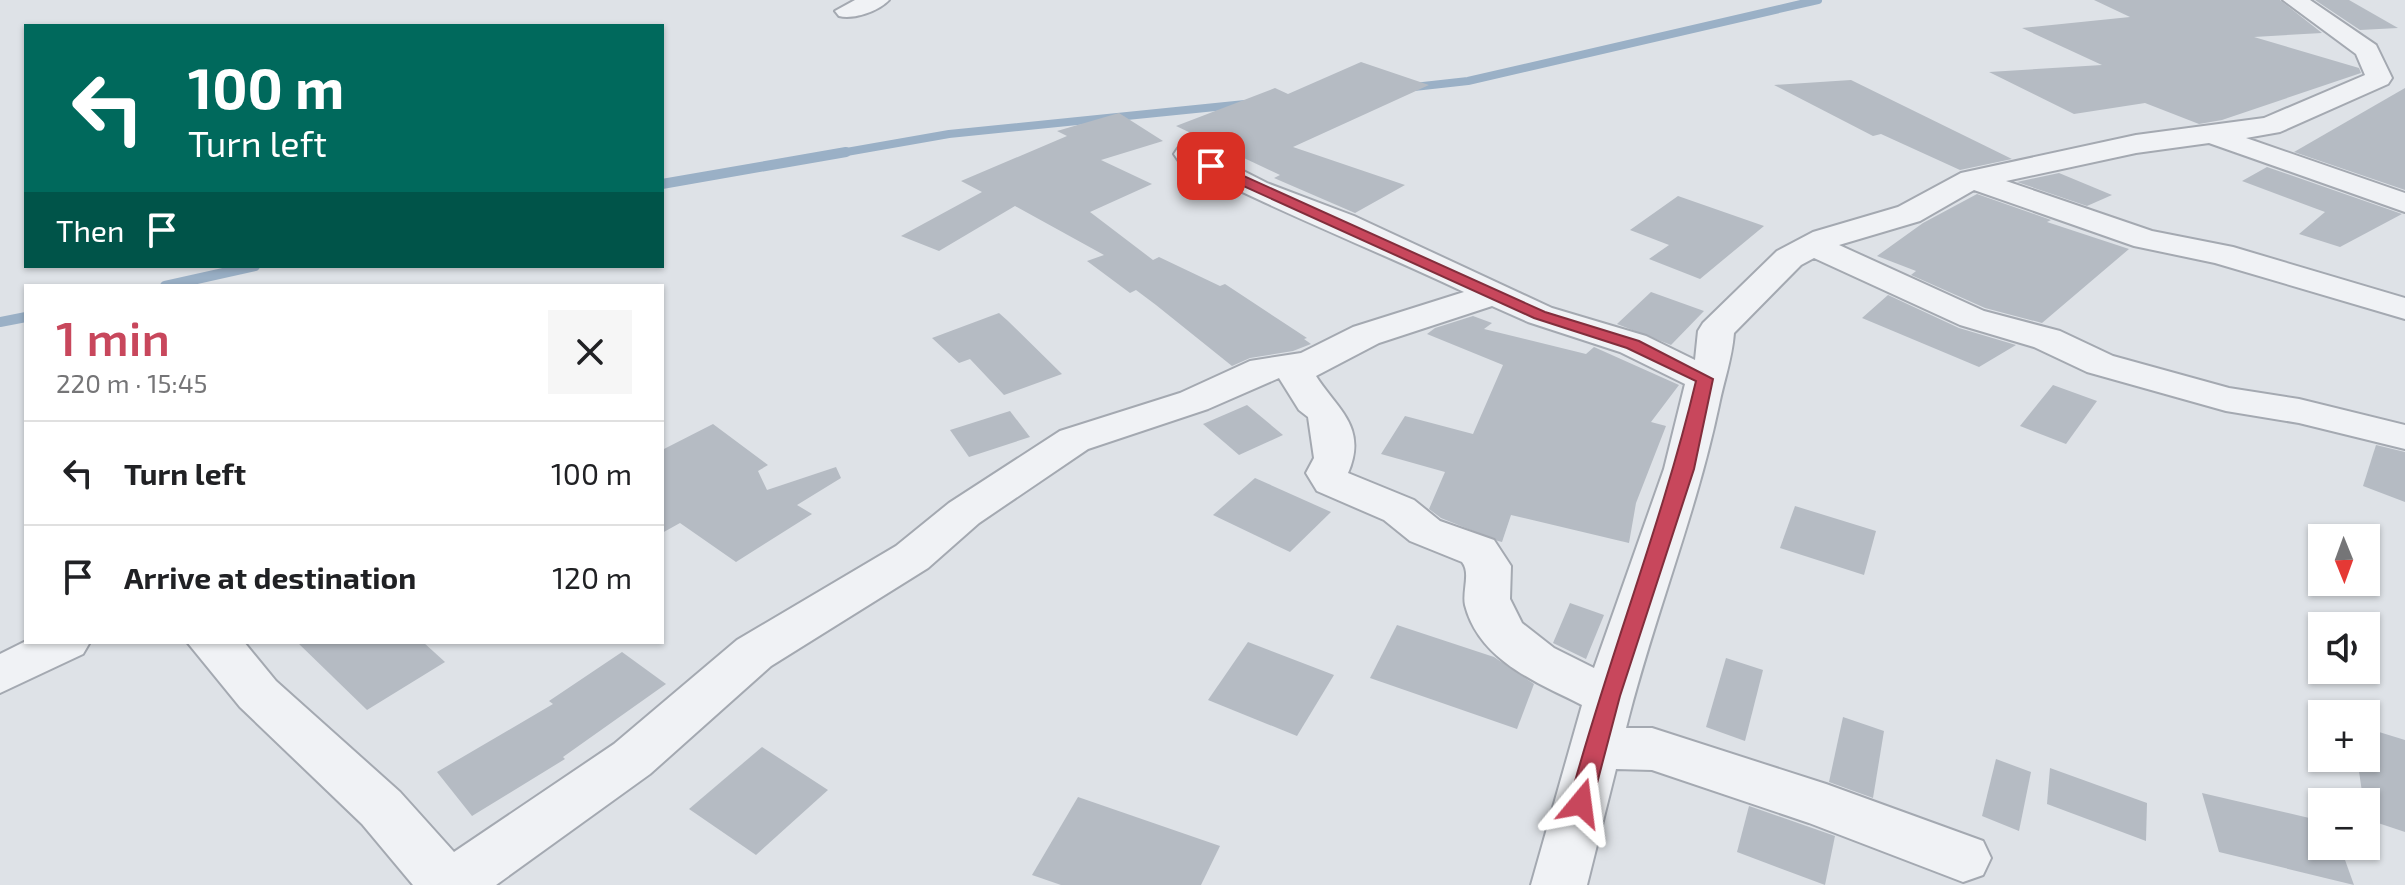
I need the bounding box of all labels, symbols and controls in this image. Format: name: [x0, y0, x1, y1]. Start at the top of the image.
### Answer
text: 100 m: [188, 53, 344, 120]
icon: left: [56, 56, 160, 160]
text: Turn left: [188, 121, 327, 164]
pin: [1177, 132, 1245, 200]
icon: arrive: [1189, 144, 1233, 188]
icon: arrive: [140, 208, 184, 252]
text: Then: [56, 212, 124, 248]
text: 1 min: [56, 308, 170, 366]
button: close: [548, 310, 632, 394]
text: 220 m · 15:45: [56, 367, 208, 398]
icon: left: [56, 451, 100, 495]
text: Turn left: [124, 455, 246, 491]
text: 100 m: [551, 455, 632, 491]
north arrow: [2308, 524, 2380, 596]
map controls: [2308, 524, 2380, 860]
icon: arrive: [56, 555, 100, 599]
text: Arrive at destination: [124, 559, 416, 595]
text: 120 m: [552, 559, 632, 595]
button: sound: [2308, 612, 2380, 684]
button: +: [2308, 700, 2380, 772]
position arrow: [1539, 761, 1623, 845]
button: −: [2308, 788, 2380, 860]

